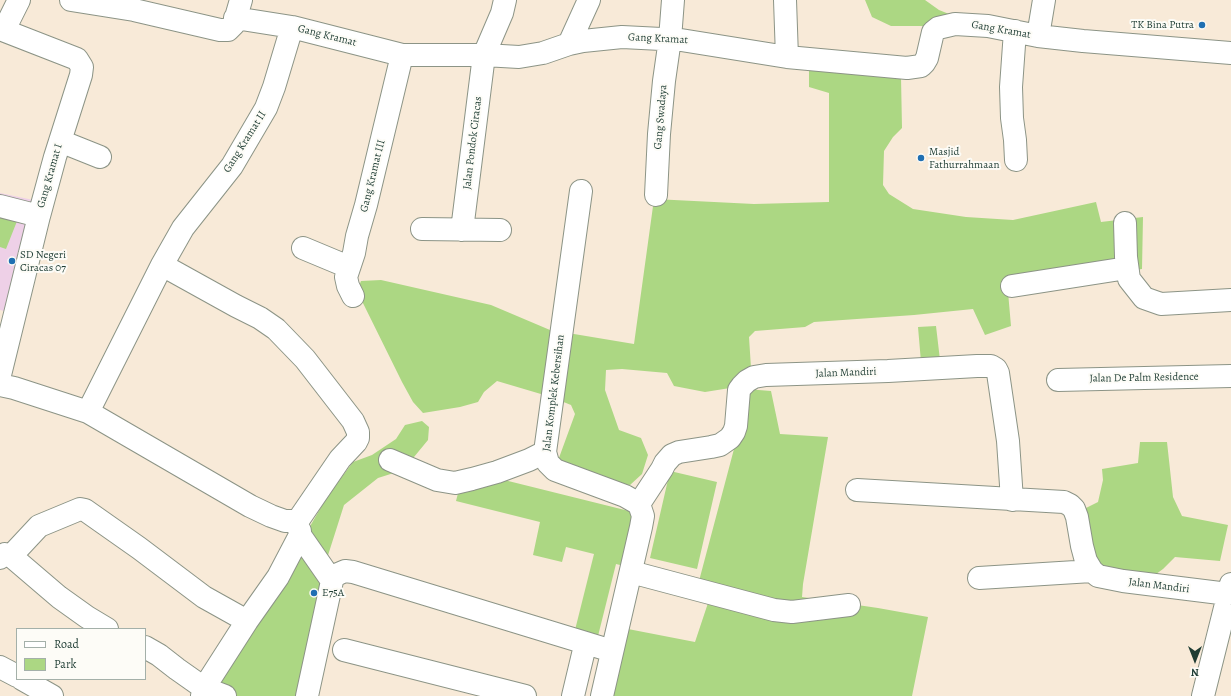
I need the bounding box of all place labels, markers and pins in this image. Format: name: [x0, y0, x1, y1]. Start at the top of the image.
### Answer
place label: TK Bina Putra: [1131, 18, 1194, 32]
marker: TK Bina Putra: [1197, 20, 1207, 30]
place label: Masjid Fathurrahmaan: [929, 145, 999, 171]
marker: Masjid Fathurrahmaan: [916, 153, 926, 163]
place label: SD Negeri Ciracas 07: [20, 248, 66, 274]
marker: SD Negeri Ciracas 07: [7, 256, 17, 266]
place label: E75A: [322, 586, 344, 600]
marker: E75A: [309, 588, 319, 598]

